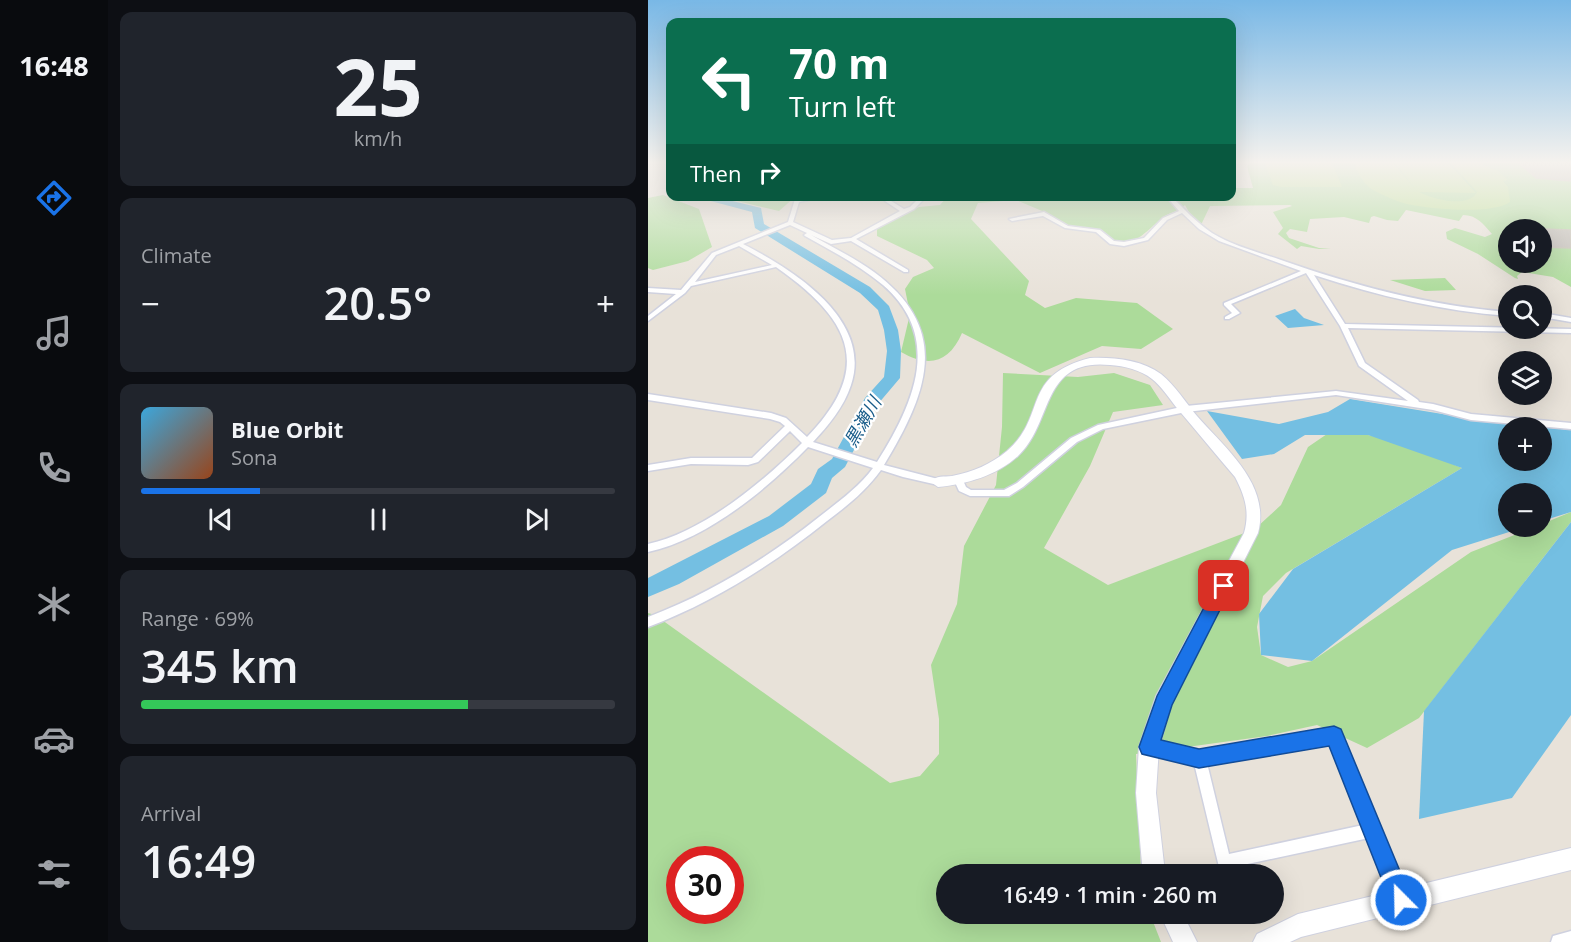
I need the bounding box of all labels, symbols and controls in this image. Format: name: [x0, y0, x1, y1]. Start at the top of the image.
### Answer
text: 25: [333, 33, 423, 139]
text: 70 m: [789, 34, 889, 91]
icon: left: [690, 42, 768, 120]
text: 16:48: [19, 47, 89, 84]
text: Turn left: [789, 88, 896, 125]
text: km/h: [354, 125, 402, 152]
icon: right: [753, 156, 786, 189]
text: Then: [690, 158, 741, 188]
icon: directions: [33, 177, 75, 219]
map controls: [1498, 219, 1552, 537]
button: sound: [1498, 219, 1552, 273]
text: Climate: [141, 242, 212, 269]
text: 20.5°: [324, 272, 432, 333]
text: −: [141, 281, 160, 326]
text: +: [596, 281, 615, 326]
button: search: [1498, 285, 1552, 339]
icon: music: [33, 312, 75, 354]
button: layers: [1498, 351, 1552, 405]
water label: 黒瀬川: [838, 390, 887, 451]
text: Blue Orbit: [231, 414, 343, 444]
button: +: [1498, 417, 1552, 471]
text: Sona: [231, 444, 277, 471]
icon: phone: [33, 447, 75, 489]
button: −: [1498, 483, 1552, 537]
icon: previous: [204, 503, 237, 536]
icon: pause: [362, 503, 395, 536]
icon: next: [520, 503, 553, 536]
pin: [1198, 560, 1249, 611]
icon: arrive: [1207, 569, 1240, 602]
icon: climate: [33, 583, 75, 625]
text: Range · 69%: [141, 605, 254, 632]
text: 345 km: [141, 635, 299, 696]
icon: car: [33, 718, 75, 760]
text: Arrival: [141, 800, 201, 827]
text: 16:49: [141, 830, 256, 891]
speed limit sign: 30: [666, 846, 744, 924]
icon: filters: [33, 853, 75, 895]
position arrow: [1369, 868, 1433, 932]
text: 16:49 · 1 min · 260 m: [1002, 879, 1218, 909]

